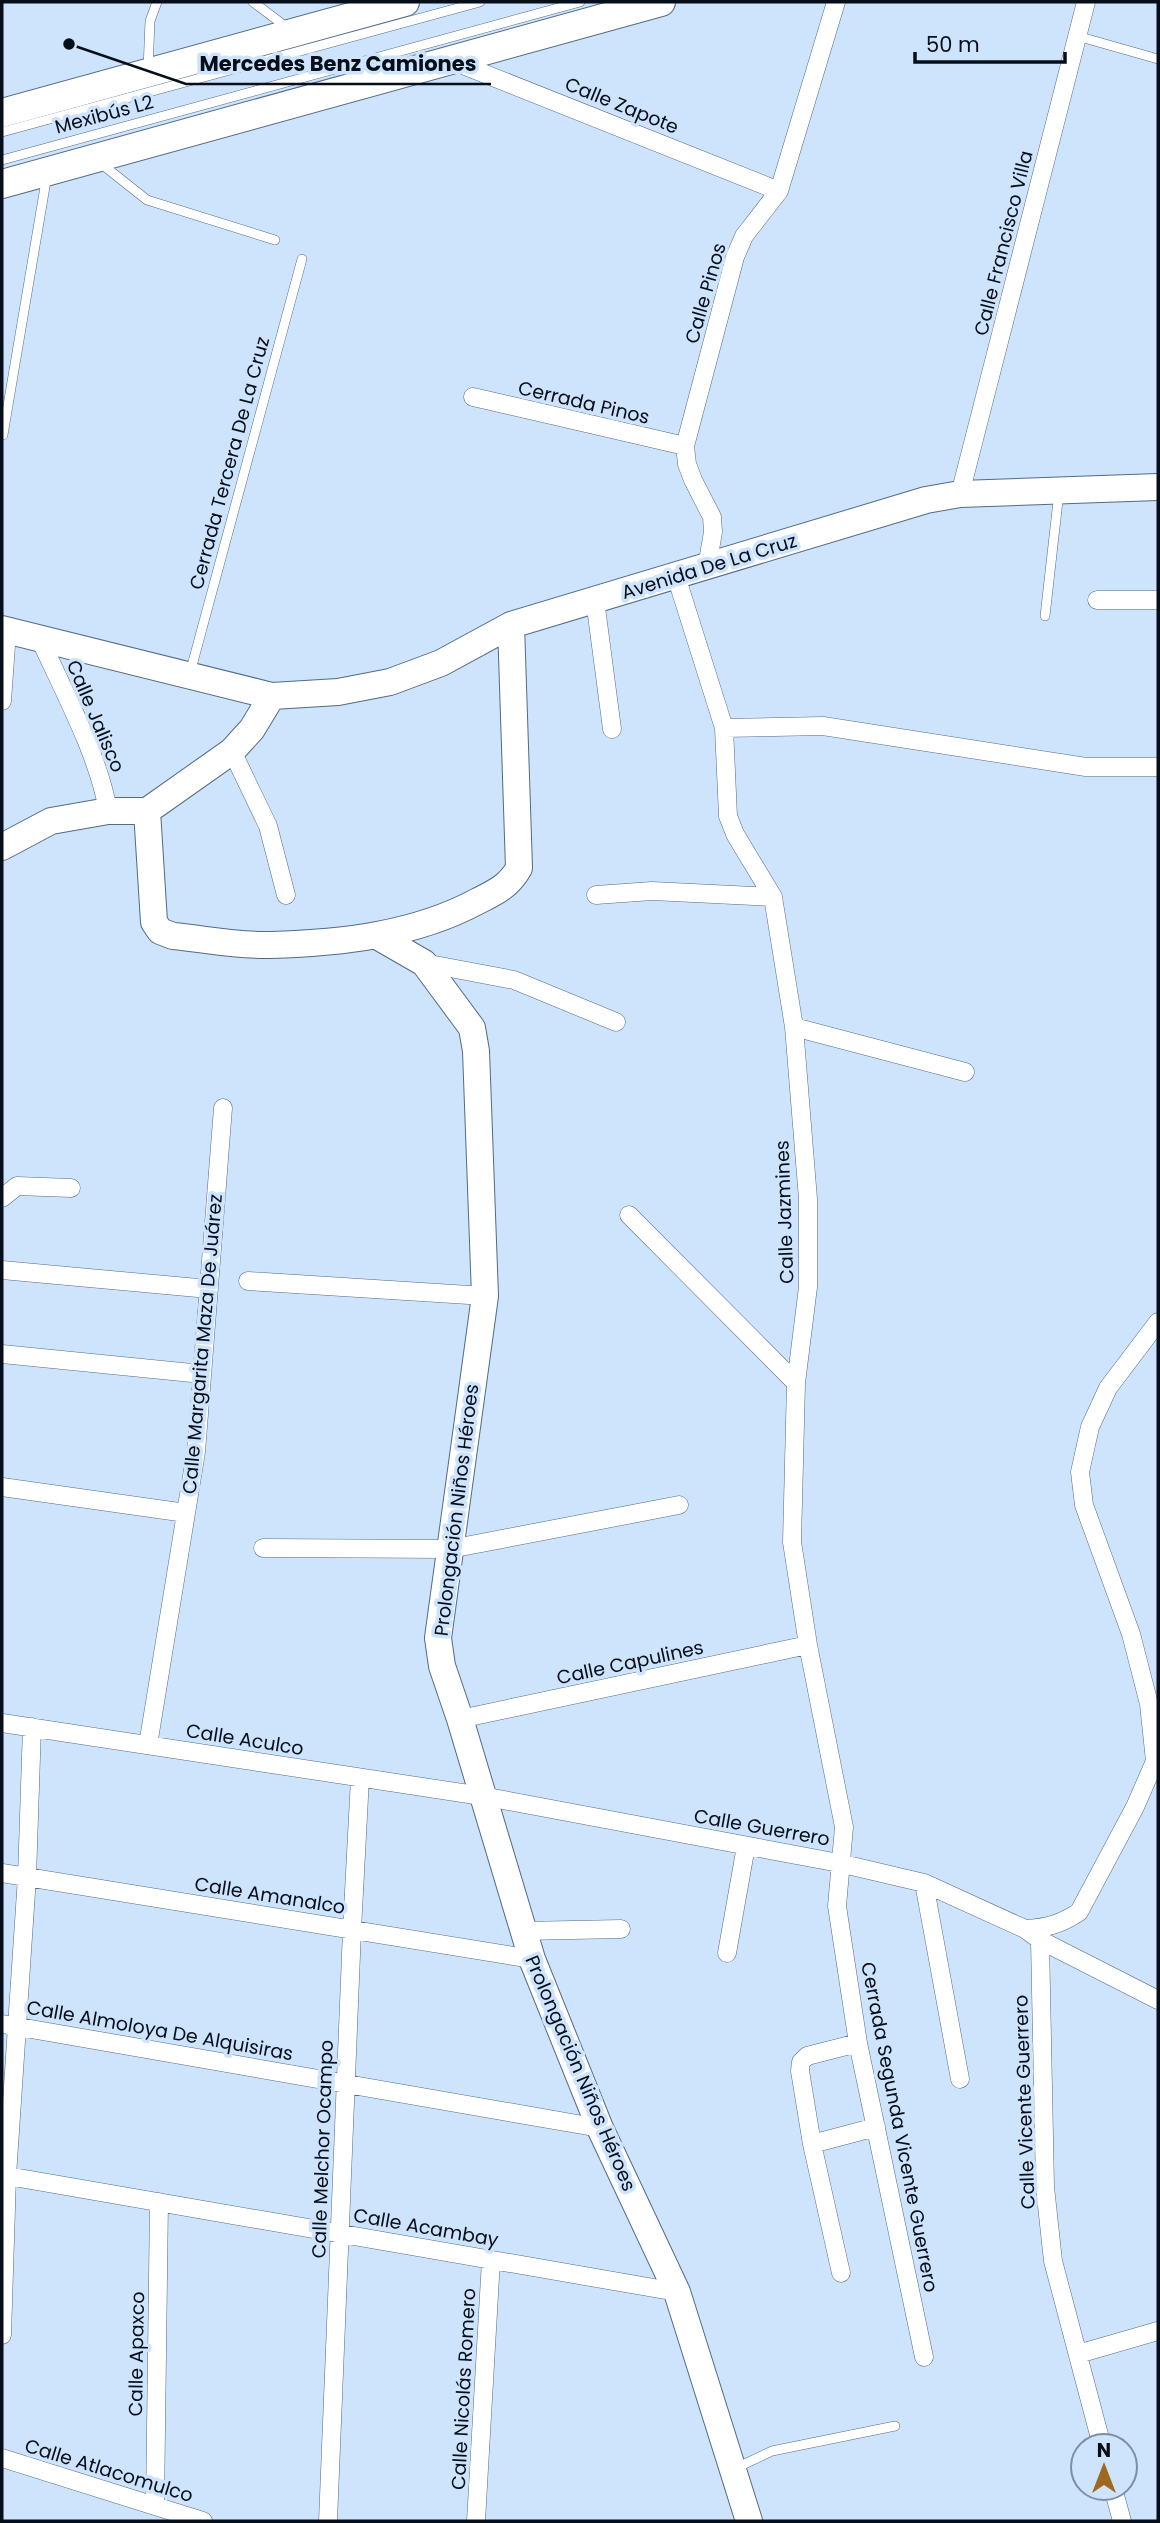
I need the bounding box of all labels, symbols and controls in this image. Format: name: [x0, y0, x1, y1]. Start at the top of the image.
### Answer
scale bar: [915, 21, 1066, 65]
text: 50 m: [926, 30, 980, 59]
callout: Mercedes Benz Camiones: [186, 42, 491, 84]
text: Mercedes Benz Camiones: [200, 49, 476, 78]
street label: Calle Zapote: [561, 70, 683, 141]
street label: Mexibús L2: [52, 88, 156, 141]
street label: Calle Francisco Villa: [967, 148, 1040, 339]
street label: Calle Pinos: [678, 240, 733, 347]
street label: Cerrada Tercera De La Cruz: [183, 334, 276, 593]
street label: Cerrada Pinos: [515, 374, 652, 431]
street label: Avenida De La Cruz: [618, 527, 800, 606]
street label: Calle Jalisco: [60, 656, 131, 777]
street label: Calle Jazmines: [769, 1140, 800, 1284]
street label: Calle Margarita Maza De Juárez: [176, 1193, 229, 1495]
street label: Prolongación Niños Héroes: [428, 1382, 485, 1638]
street label: Calle Capulines: [554, 1634, 706, 1691]
street label: Calle Aculco: [184, 1717, 306, 1762]
street label: Calle Guerrero: [692, 1802, 832, 1853]
street label: Calle Amanalco: [193, 1870, 347, 1921]
street label: Prolongación Niños Héroes: [519, 1951, 643, 2195]
street label: Cerrada Segunda Vicente Guerrero: [854, 1960, 945, 2294]
street label: Calle Almoloya De Alquisiras: [24, 1994, 295, 2067]
street label: Calle Vicente Guerrero: [1007, 1994, 1042, 2210]
street label: Calle Melchor Ocampo: [305, 2039, 340, 2259]
street label: Calle Acambay: [351, 2201, 501, 2254]
street label: Calle Nicolás Romero: [445, 2287, 482, 2491]
street label: Calle Apaxco: [122, 2291, 151, 2417]
street label: Calle Atlacomulco: [21, 2432, 196, 2509]
north arrow: [1069, 2432, 1139, 2502]
text: N: [1097, 2437, 1111, 2464]

